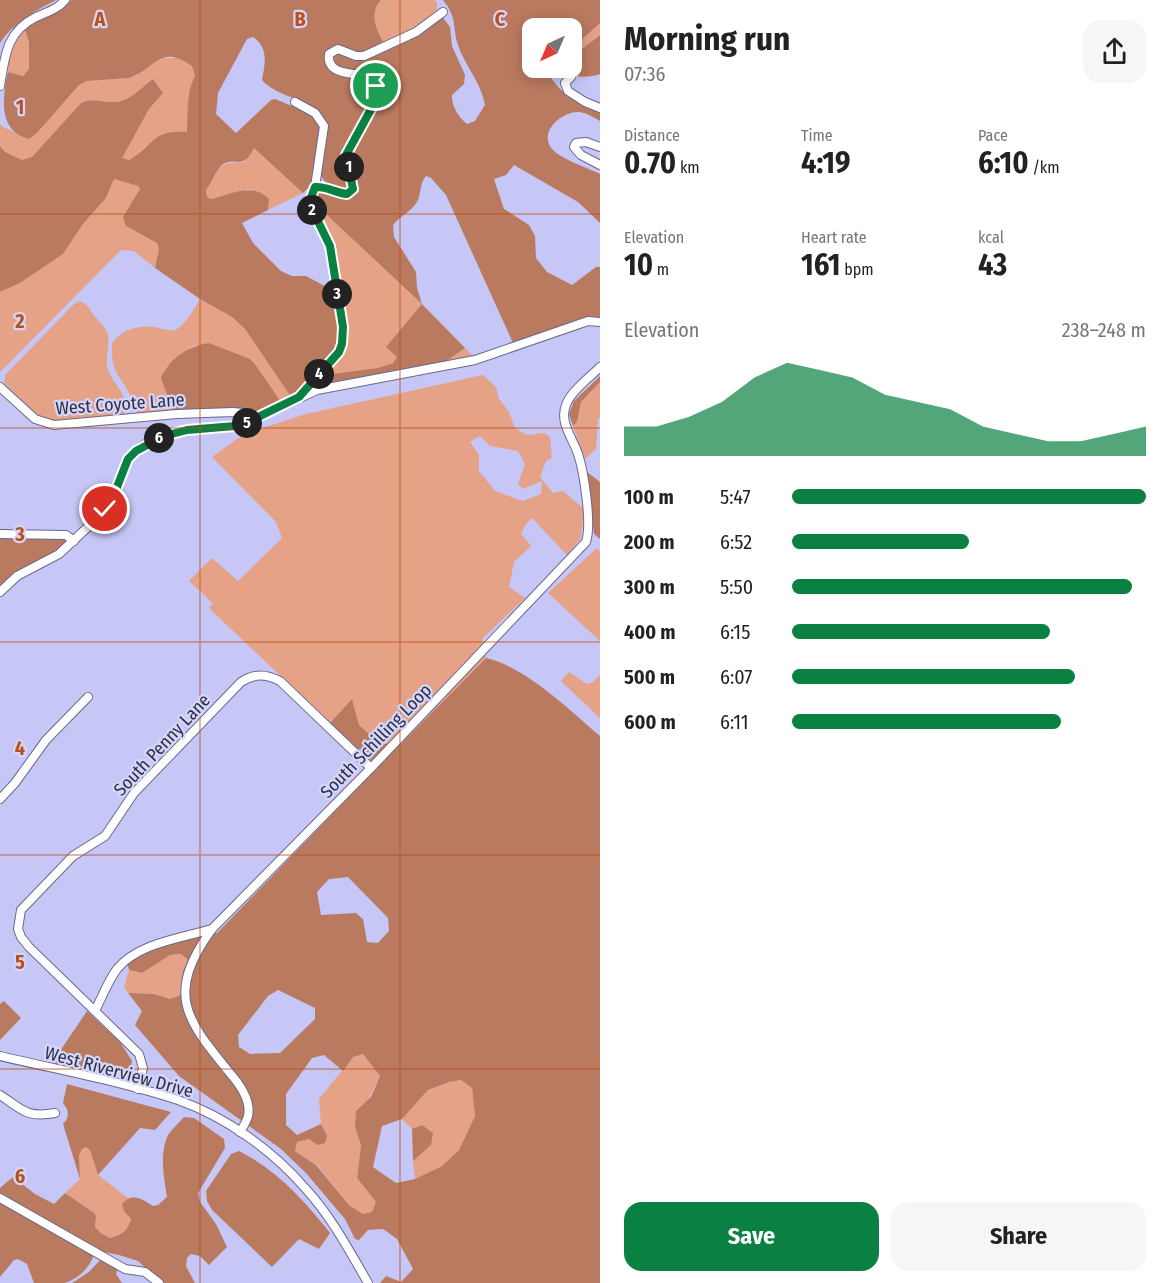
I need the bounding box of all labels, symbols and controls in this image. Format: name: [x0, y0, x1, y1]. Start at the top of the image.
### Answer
text: A: [94, 7, 107, 31]
text: B: [294, 7, 306, 31]
text: C: [495, 7, 506, 31]
north arrow: [522, 18, 582, 78]
map controls: [522, 18, 582, 78]
text: Morning run: [624, 19, 790, 59]
button: share: [1083, 20, 1146, 83]
pin: [350, 60, 401, 111]
text: 07:36: [624, 62, 666, 86]
icon: arrive: [359, 69, 392, 102]
text: 1: [16, 95, 24, 119]
text: Distance: [624, 126, 680, 145]
text: Time: [801, 126, 833, 145]
text: Pace: [978, 126, 1008, 145]
text: 0.70: [624, 145, 676, 181]
text: 4:19: [801, 145, 850, 181]
text: 6:10: [978, 145, 1029, 181]
pin: 1: [334, 152, 364, 182]
text: 1: [346, 157, 352, 176]
text: km: [676, 158, 700, 177]
text: /km: [1029, 158, 1060, 177]
pin: 2: [297, 195, 327, 225]
text: 2: [308, 200, 316, 219]
text: Elevation: [624, 228, 684, 247]
text: Heart rate: [801, 228, 867, 247]
text: kcal: [978, 228, 1004, 247]
text: 10: [624, 247, 653, 283]
text: 161: [801, 247, 841, 283]
text: 43: [978, 247, 1007, 283]
text: m: [653, 260, 669, 279]
text: bpm: [841, 260, 874, 279]
pin: 3: [322, 279, 352, 309]
text: 3: [333, 284, 341, 303]
text: 2: [14, 309, 25, 333]
text: Elevation: [624, 318, 699, 342]
text: 238–248 m: [1062, 318, 1146, 342]
pin: 4: [304, 359, 334, 389]
text: 4: [315, 364, 323, 383]
street label: West Coyote Lane: [55, 389, 185, 419]
pin: 5: [232, 408, 262, 438]
text: 5: [243, 413, 251, 432]
pin: 6: [144, 423, 174, 453]
text: 6: [155, 428, 163, 447]
pin: [79, 483, 130, 534]
text: 100 m: [624, 485, 674, 509]
text: 5:47: [720, 485, 751, 509]
icon: check: [88, 492, 121, 525]
text: 3: [14, 522, 25, 546]
text: 200 m: [624, 530, 675, 554]
text: 6:52: [720, 530, 752, 554]
text: 300 m: [624, 575, 675, 599]
text: 5:50: [720, 575, 753, 599]
text: 400 m: [624, 620, 676, 644]
text: 6:15: [720, 620, 750, 644]
text: 500 m: [624, 665, 675, 689]
text: 6:07: [720, 665, 752, 689]
street label: South Schilling Loop: [316, 679, 436, 803]
street label: South Penny Lane: [109, 689, 215, 801]
text: 600 m: [624, 710, 676, 734]
text: 6:11: [720, 710, 749, 734]
text: 4: [15, 736, 25, 760]
text: 5: [15, 950, 25, 974]
street label: West Riverview Drive: [42, 1042, 196, 1102]
text: 6: [15, 1164, 25, 1188]
button: Save: [624, 1202, 879, 1271]
button: Share: [891, 1202, 1146, 1271]

